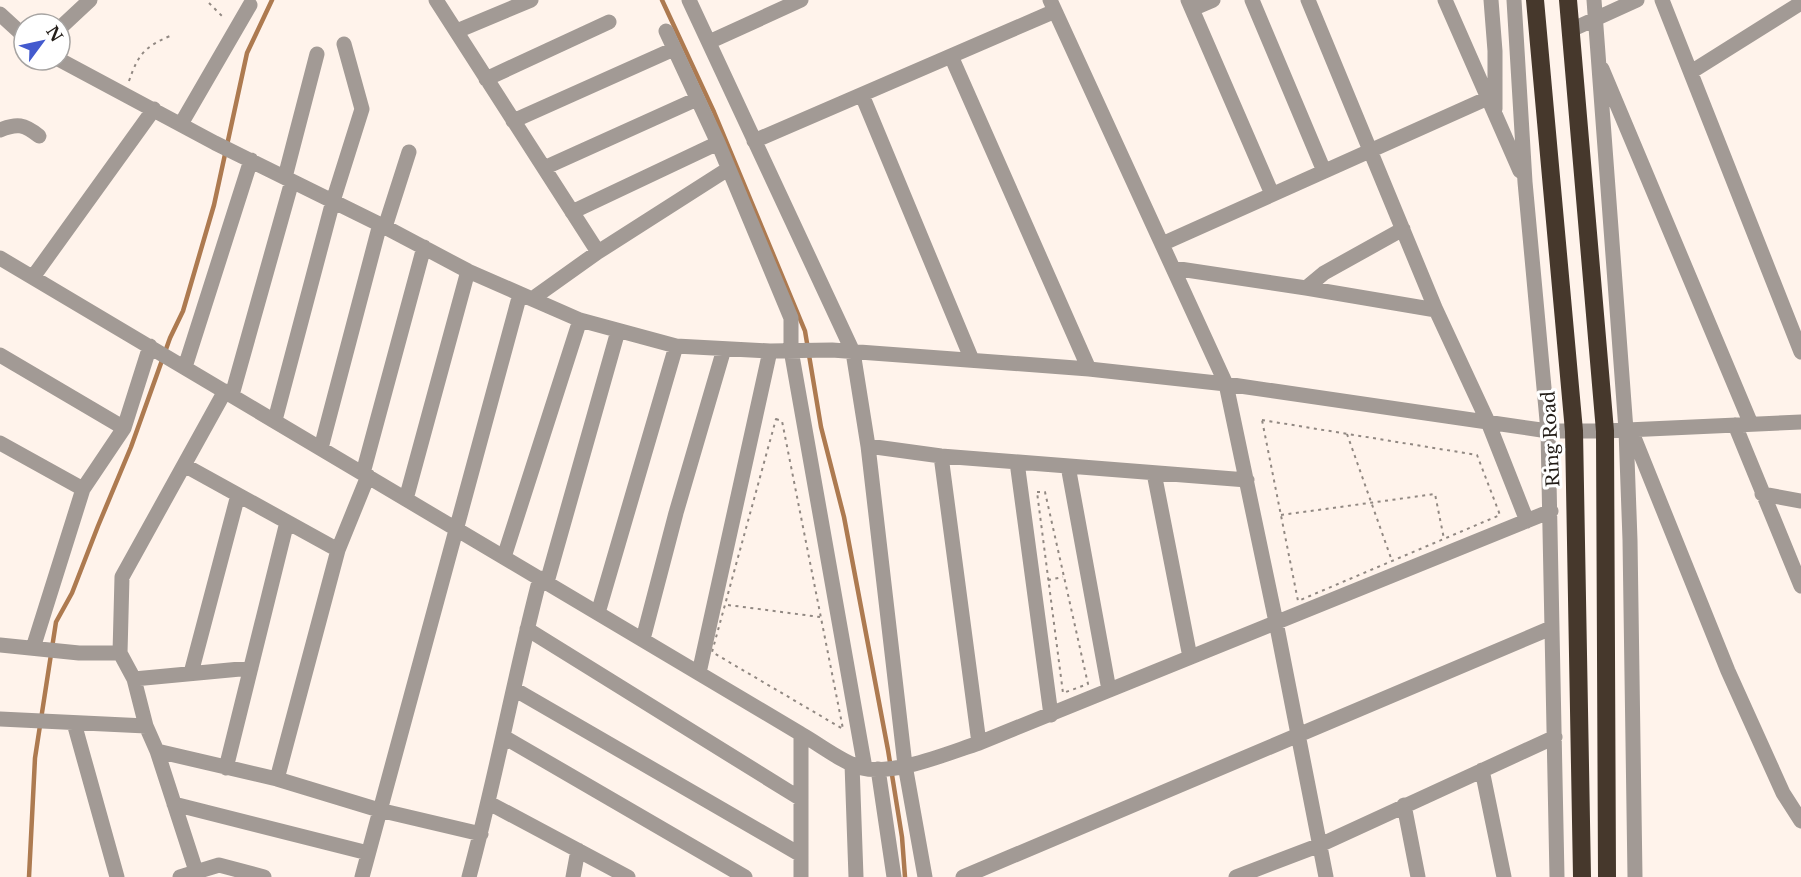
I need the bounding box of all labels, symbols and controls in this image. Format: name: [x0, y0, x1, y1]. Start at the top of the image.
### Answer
north arrow: [12, 12, 72, 72]
text: N: [42, 22, 67, 46]
street label: Ring Road: [1537, 390, 1565, 488]

